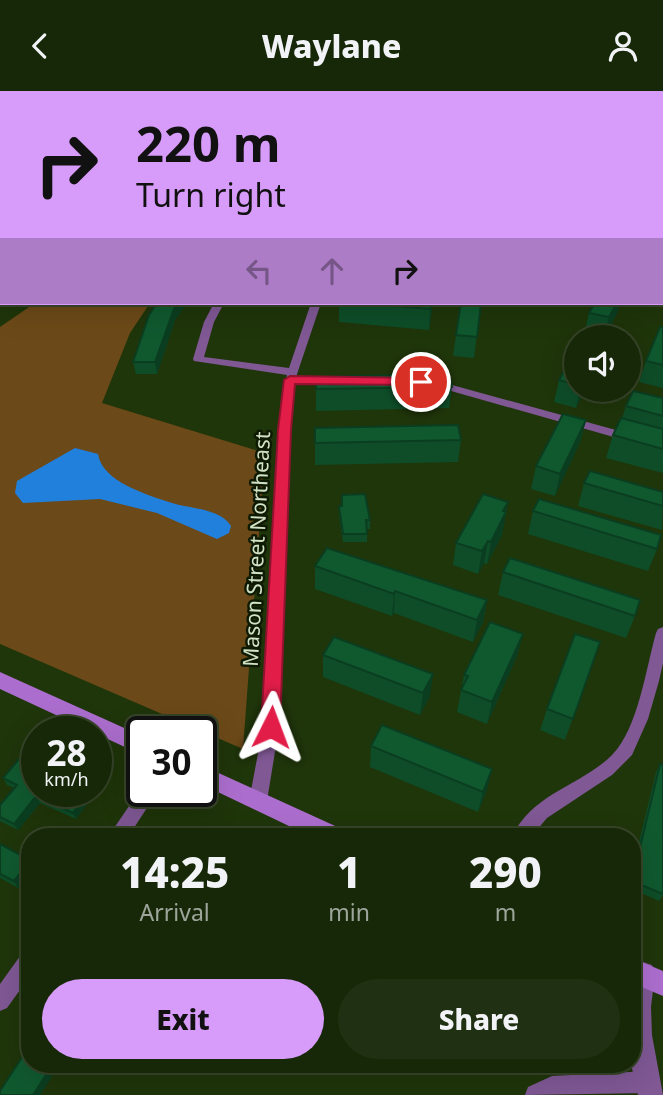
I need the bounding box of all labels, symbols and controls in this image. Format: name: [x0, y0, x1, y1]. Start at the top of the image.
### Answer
text: Waylane: [262, 24, 401, 67]
icon: back: [21, 27, 59, 65]
icon: person: [604, 27, 642, 65]
text: 220 m: [136, 110, 281, 176]
icon: right: [21, 119, 112, 210]
text: Turn right: [136, 173, 286, 216]
icon: left: [240, 252, 278, 290]
icon: ahead: [313, 252, 351, 290]
icon: right: [386, 252, 424, 290]
map controls: [564, 325, 641, 402]
button: sound: [564, 325, 641, 402]
pin: [391, 352, 451, 412]
icon: arrive: [402, 363, 440, 401]
street label: Mason Street Northeast: [236, 430, 276, 667]
position arrow: [234, 690, 308, 764]
speed limit sign: 30: [126, 716, 217, 807]
text: 28: [46, 729, 87, 776]
text: km/h: [44, 767, 89, 791]
text: 14:25: [120, 843, 229, 900]
text: 1: [337, 843, 361, 900]
text: 290: [469, 843, 542, 900]
text: Arrival: [140, 896, 210, 928]
text: min: [328, 896, 370, 928]
text: m: [495, 896, 516, 928]
button: Exit: [42, 979, 324, 1059]
button: Share: [338, 979, 620, 1059]

